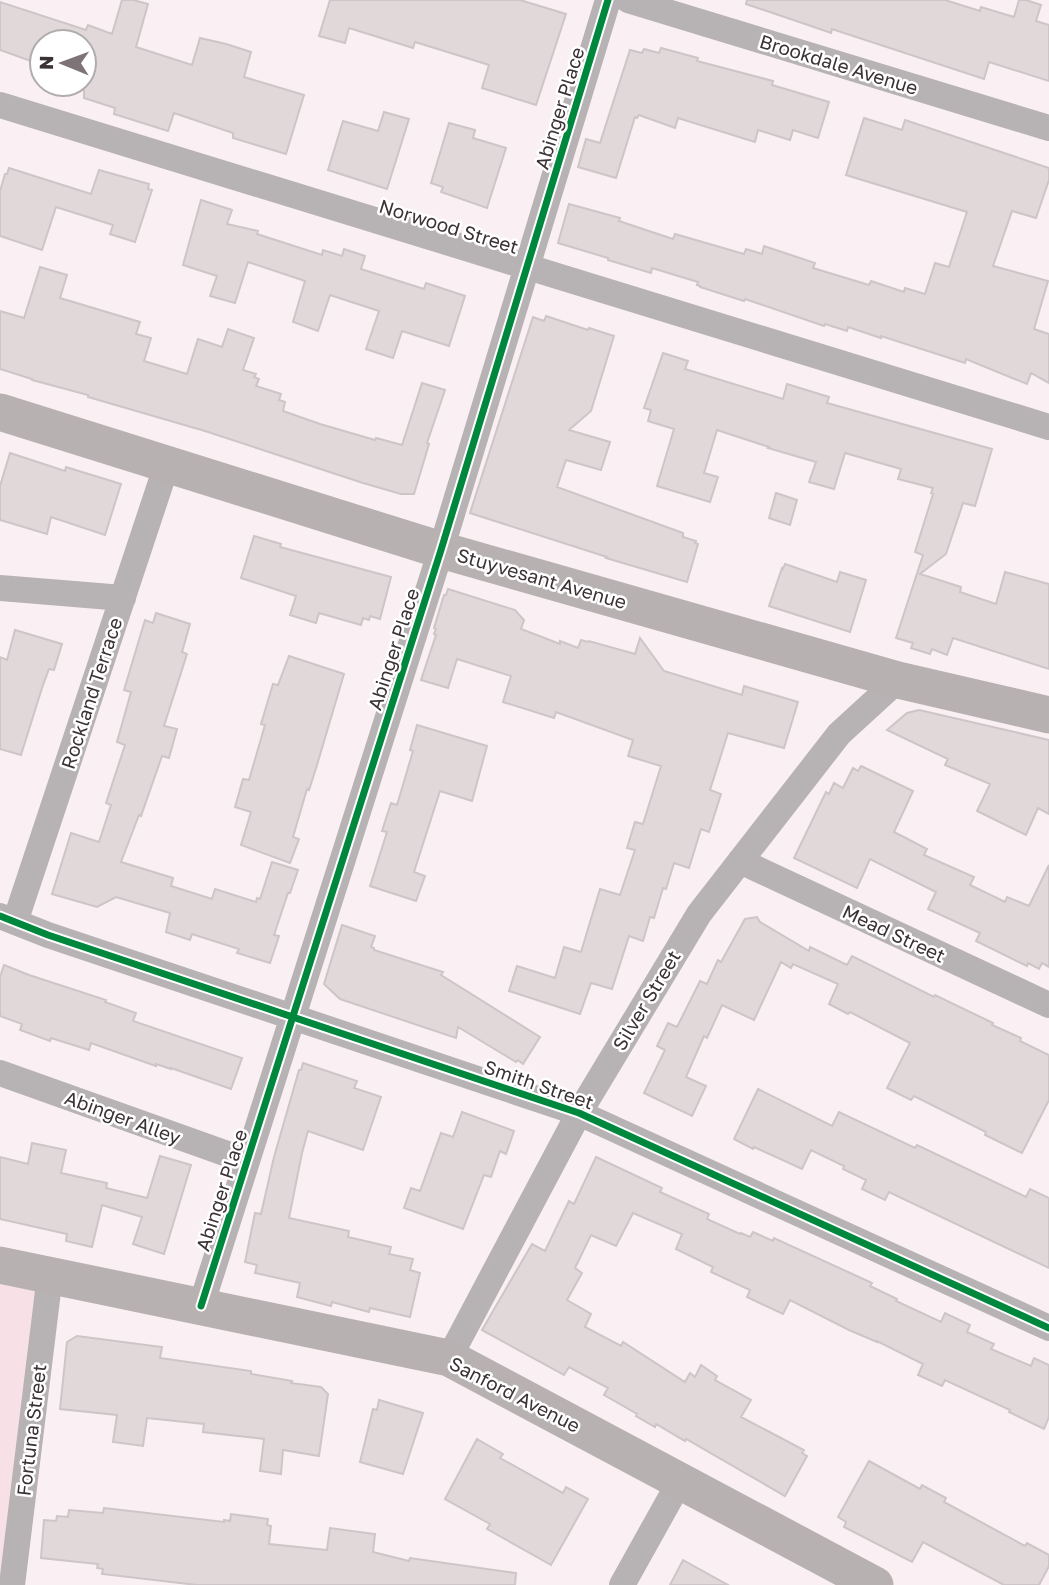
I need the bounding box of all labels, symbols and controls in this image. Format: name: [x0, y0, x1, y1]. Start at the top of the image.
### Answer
north arrow: [28, 28, 98, 98]
street label: Brookdale Avenue: [757, 29, 921, 99]
street label: Abinger Place: [529, 44, 589, 172]
text: N: [34, 55, 57, 70]
street label: Norwood Street: [377, 194, 521, 258]
street label: Stuyvesant Avenue: [455, 543, 629, 613]
street label: Abinger Place: [362, 585, 424, 713]
street label: Rockland Terrace: [56, 614, 126, 772]
street label: Mead Street: [839, 899, 949, 967]
street label: Silver Street: [607, 946, 685, 1054]
street label: Smith Street: [481, 1055, 597, 1113]
street label: Abinger Alley: [62, 1085, 184, 1149]
street label: Abinger Place: [190, 1126, 252, 1254]
street label: Sanford Avenue: [446, 1351, 584, 1437]
street label: Fortuna Street: [11, 1363, 51, 1497]

